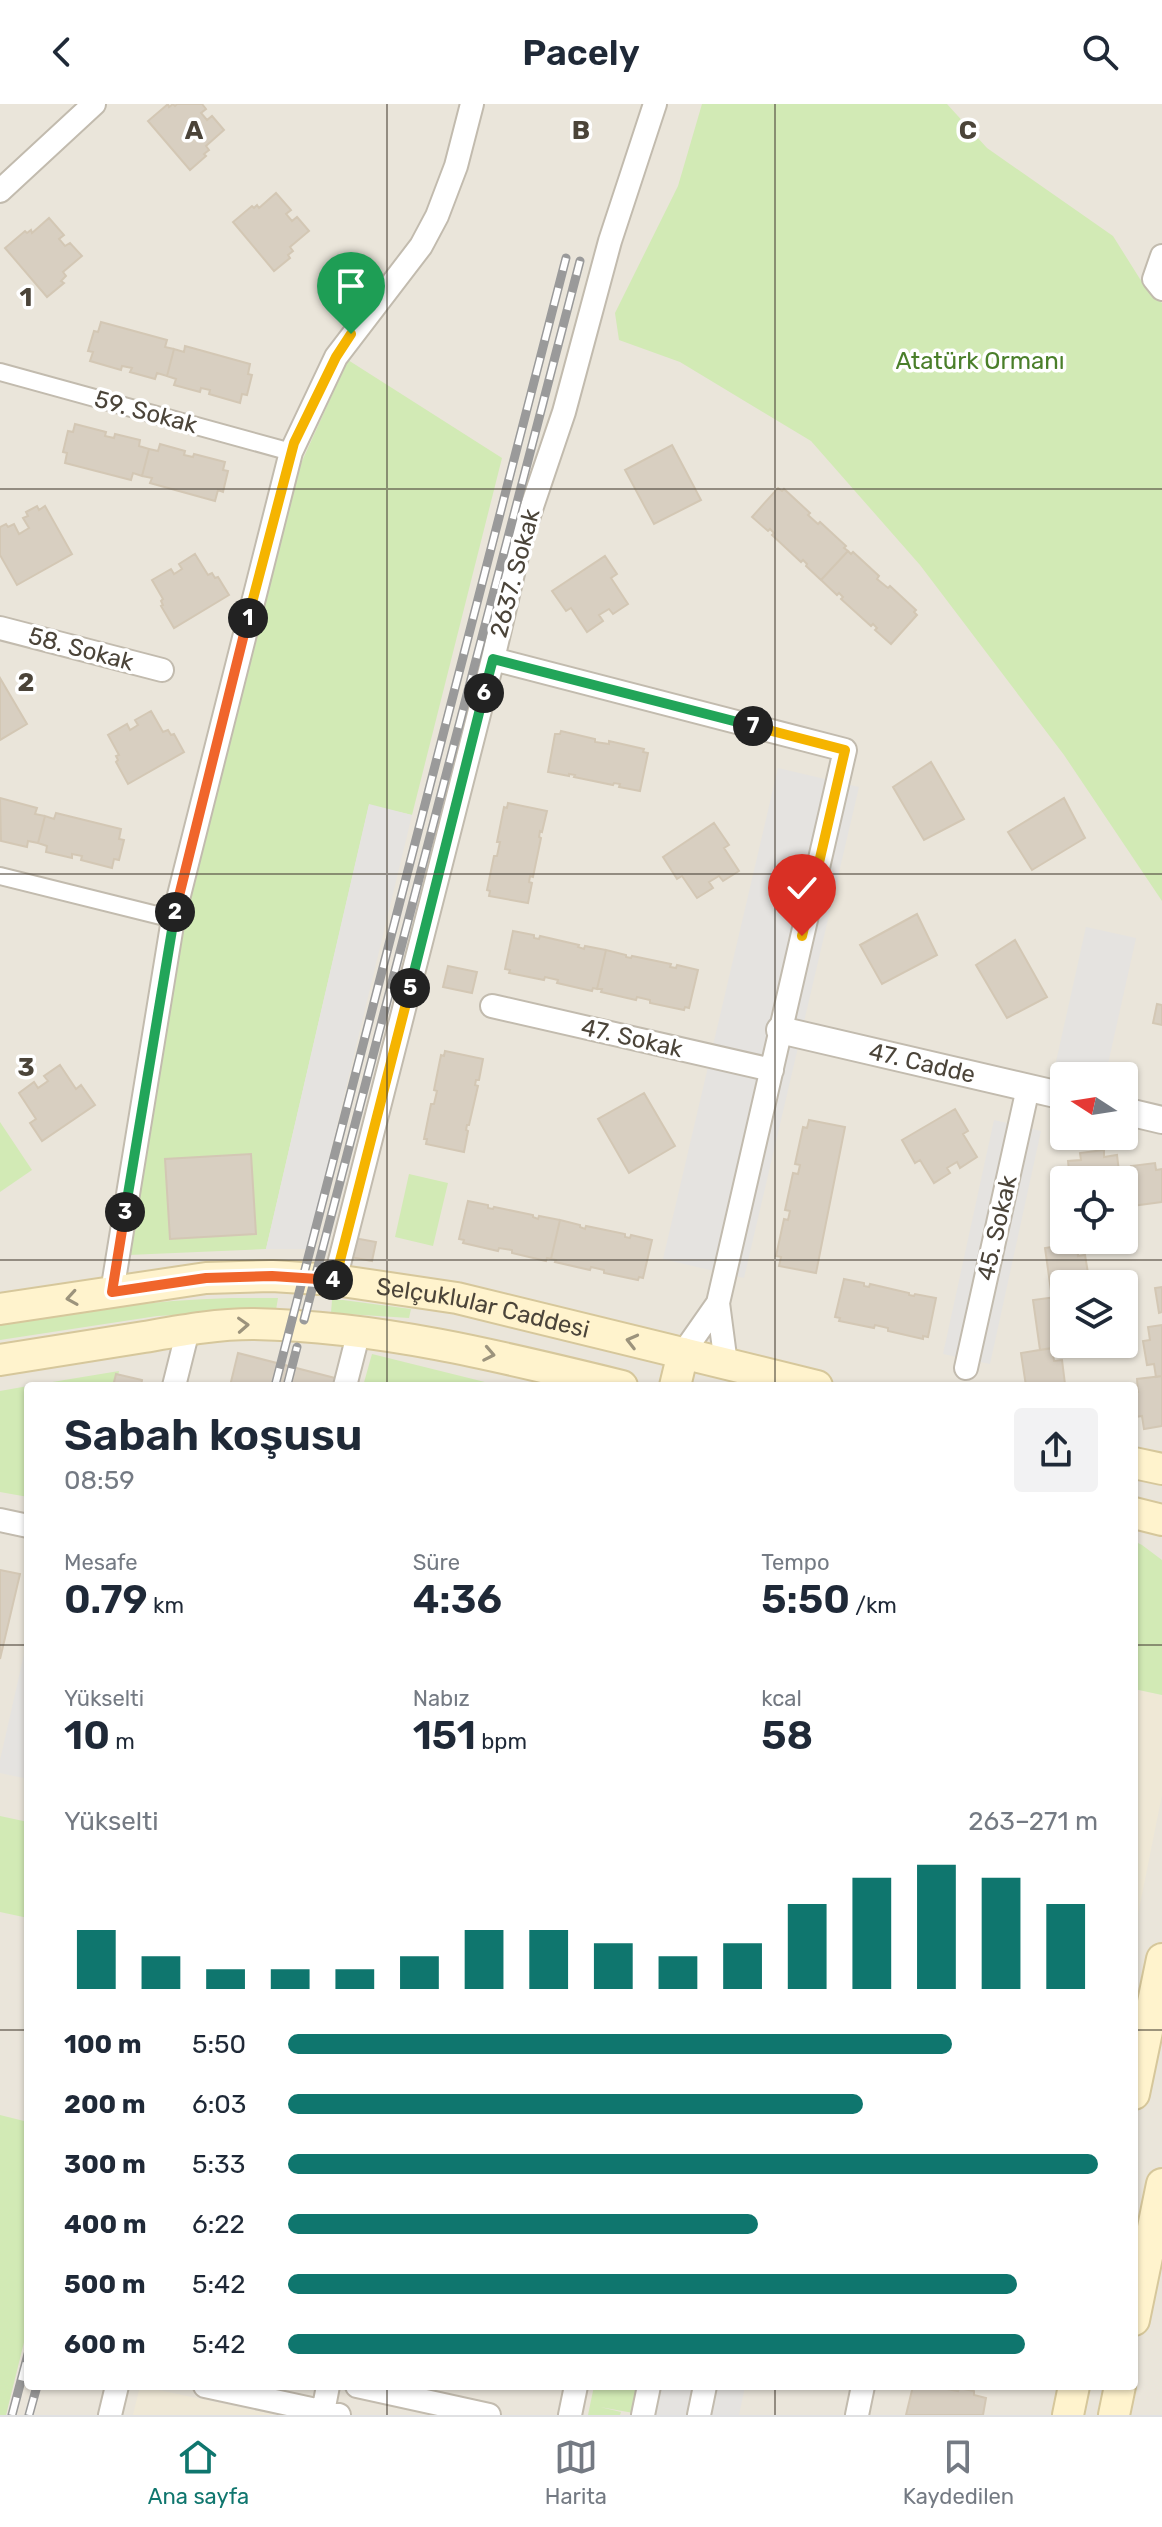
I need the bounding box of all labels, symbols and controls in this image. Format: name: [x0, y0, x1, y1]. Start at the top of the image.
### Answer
icon: back: [40, 30, 84, 74]
icon: search: [1078, 30, 1122, 74]
text: Pacely: [522, 31, 640, 74]
text: A: [185, 115, 204, 146]
text: B: [572, 115, 590, 146]
text: C: [959, 115, 977, 146]
pin: [317, 252, 385, 334]
icon: arrive: [329, 264, 373, 308]
text: 1: [20, 282, 32, 313]
park label: Atatürk Ormanı: [895, 347, 1065, 375]
street label: 59. Sokak: [91, 385, 201, 439]
street label: 2637. Sokak: [484, 505, 546, 640]
pin: 1: [228, 598, 268, 638]
text: 1: [243, 604, 253, 631]
street label: 58. Sokak: [25, 622, 137, 677]
text: 2: [18, 667, 34, 698]
pin: 6: [464, 673, 504, 713]
text: 6: [477, 679, 491, 706]
pin: 7: [733, 706, 773, 746]
text: 7: [747, 712, 759, 739]
pin: [768, 854, 836, 936]
icon: check: [780, 866, 824, 910]
pin: 2: [155, 892, 195, 932]
text: 2: [168, 898, 182, 925]
pin: 5: [390, 968, 430, 1008]
text: 5: [403, 974, 417, 1001]
street label: 47. Sokak: [578, 1013, 686, 1063]
street label: 47. Cadde: [866, 1037, 978, 1089]
text: 3: [17, 1052, 35, 1083]
north arrow: [1050, 1062, 1138, 1150]
map controls: [1050, 1062, 1138, 1358]
button: locate: [1050, 1166, 1138, 1254]
street label: 45. Sokak: [971, 1172, 1023, 1283]
pin: 3: [105, 1192, 145, 1232]
text: 3: [118, 1198, 132, 1225]
pin: 4: [313, 1260, 353, 1300]
text: 4: [325, 1266, 341, 1293]
button: layers: [1050, 1270, 1138, 1358]
street label: Selçuklular Caddesi: [374, 1272, 592, 1344]
one-way arrow: [65, 1289, 79, 1306]
one-way arrow: [237, 1317, 250, 1334]
one-way arrow: [626, 1333, 639, 1350]
one-way arrow: [481, 1345, 495, 1362]
button: share: [1014, 1408, 1098, 1492]
text: Sabah koşusu: [64, 1409, 363, 1461]
text: 08:59: [64, 1465, 135, 1496]
text: Mesafe: [64, 1549, 138, 1576]
text: Süre: [413, 1549, 460, 1576]
text: Tempo: [761, 1549, 830, 1576]
text: 0.79: [64, 1576, 148, 1623]
text: 4:36: [413, 1576, 502, 1623]
text: 5:50: [761, 1576, 850, 1623]
text: km: [148, 1592, 184, 1619]
text: /km: [850, 1592, 897, 1619]
text: Yükselti: [64, 1685, 144, 1712]
text: Nabız: [413, 1685, 470, 1712]
text: kcal: [761, 1685, 802, 1712]
text: 10: [64, 1712, 110, 1759]
text: 151: [413, 1712, 476, 1759]
text: 58: [761, 1712, 813, 1759]
text: m: [110, 1728, 135, 1755]
text: bpm: [476, 1728, 527, 1755]
text: Yükselti: [64, 1806, 159, 1837]
text: 263–271 m: [968, 1806, 1098, 1837]
text: 100 m: [64, 2029, 142, 2060]
text: 5:50: [192, 2029, 246, 2060]
text: 200 m: [64, 2089, 146, 2120]
text: 6:03: [192, 2089, 246, 2120]
text: 300 m: [64, 2149, 146, 2180]
text: 5:33: [192, 2149, 245, 2180]
text: 400 m: [64, 2209, 146, 2240]
text: 6:22: [192, 2209, 245, 2240]
text: 500 m: [64, 2269, 146, 2300]
text: 5:42: [192, 2269, 246, 2300]
text: 600 m: [64, 2329, 146, 2360]
text: 5:42: [192, 2329, 246, 2360]
tab: Ana sayfa: [148, 2435, 249, 2510]
tab: Harita: [545, 2435, 607, 2510]
tab: Kaydedilen: [903, 2435, 1014, 2510]

